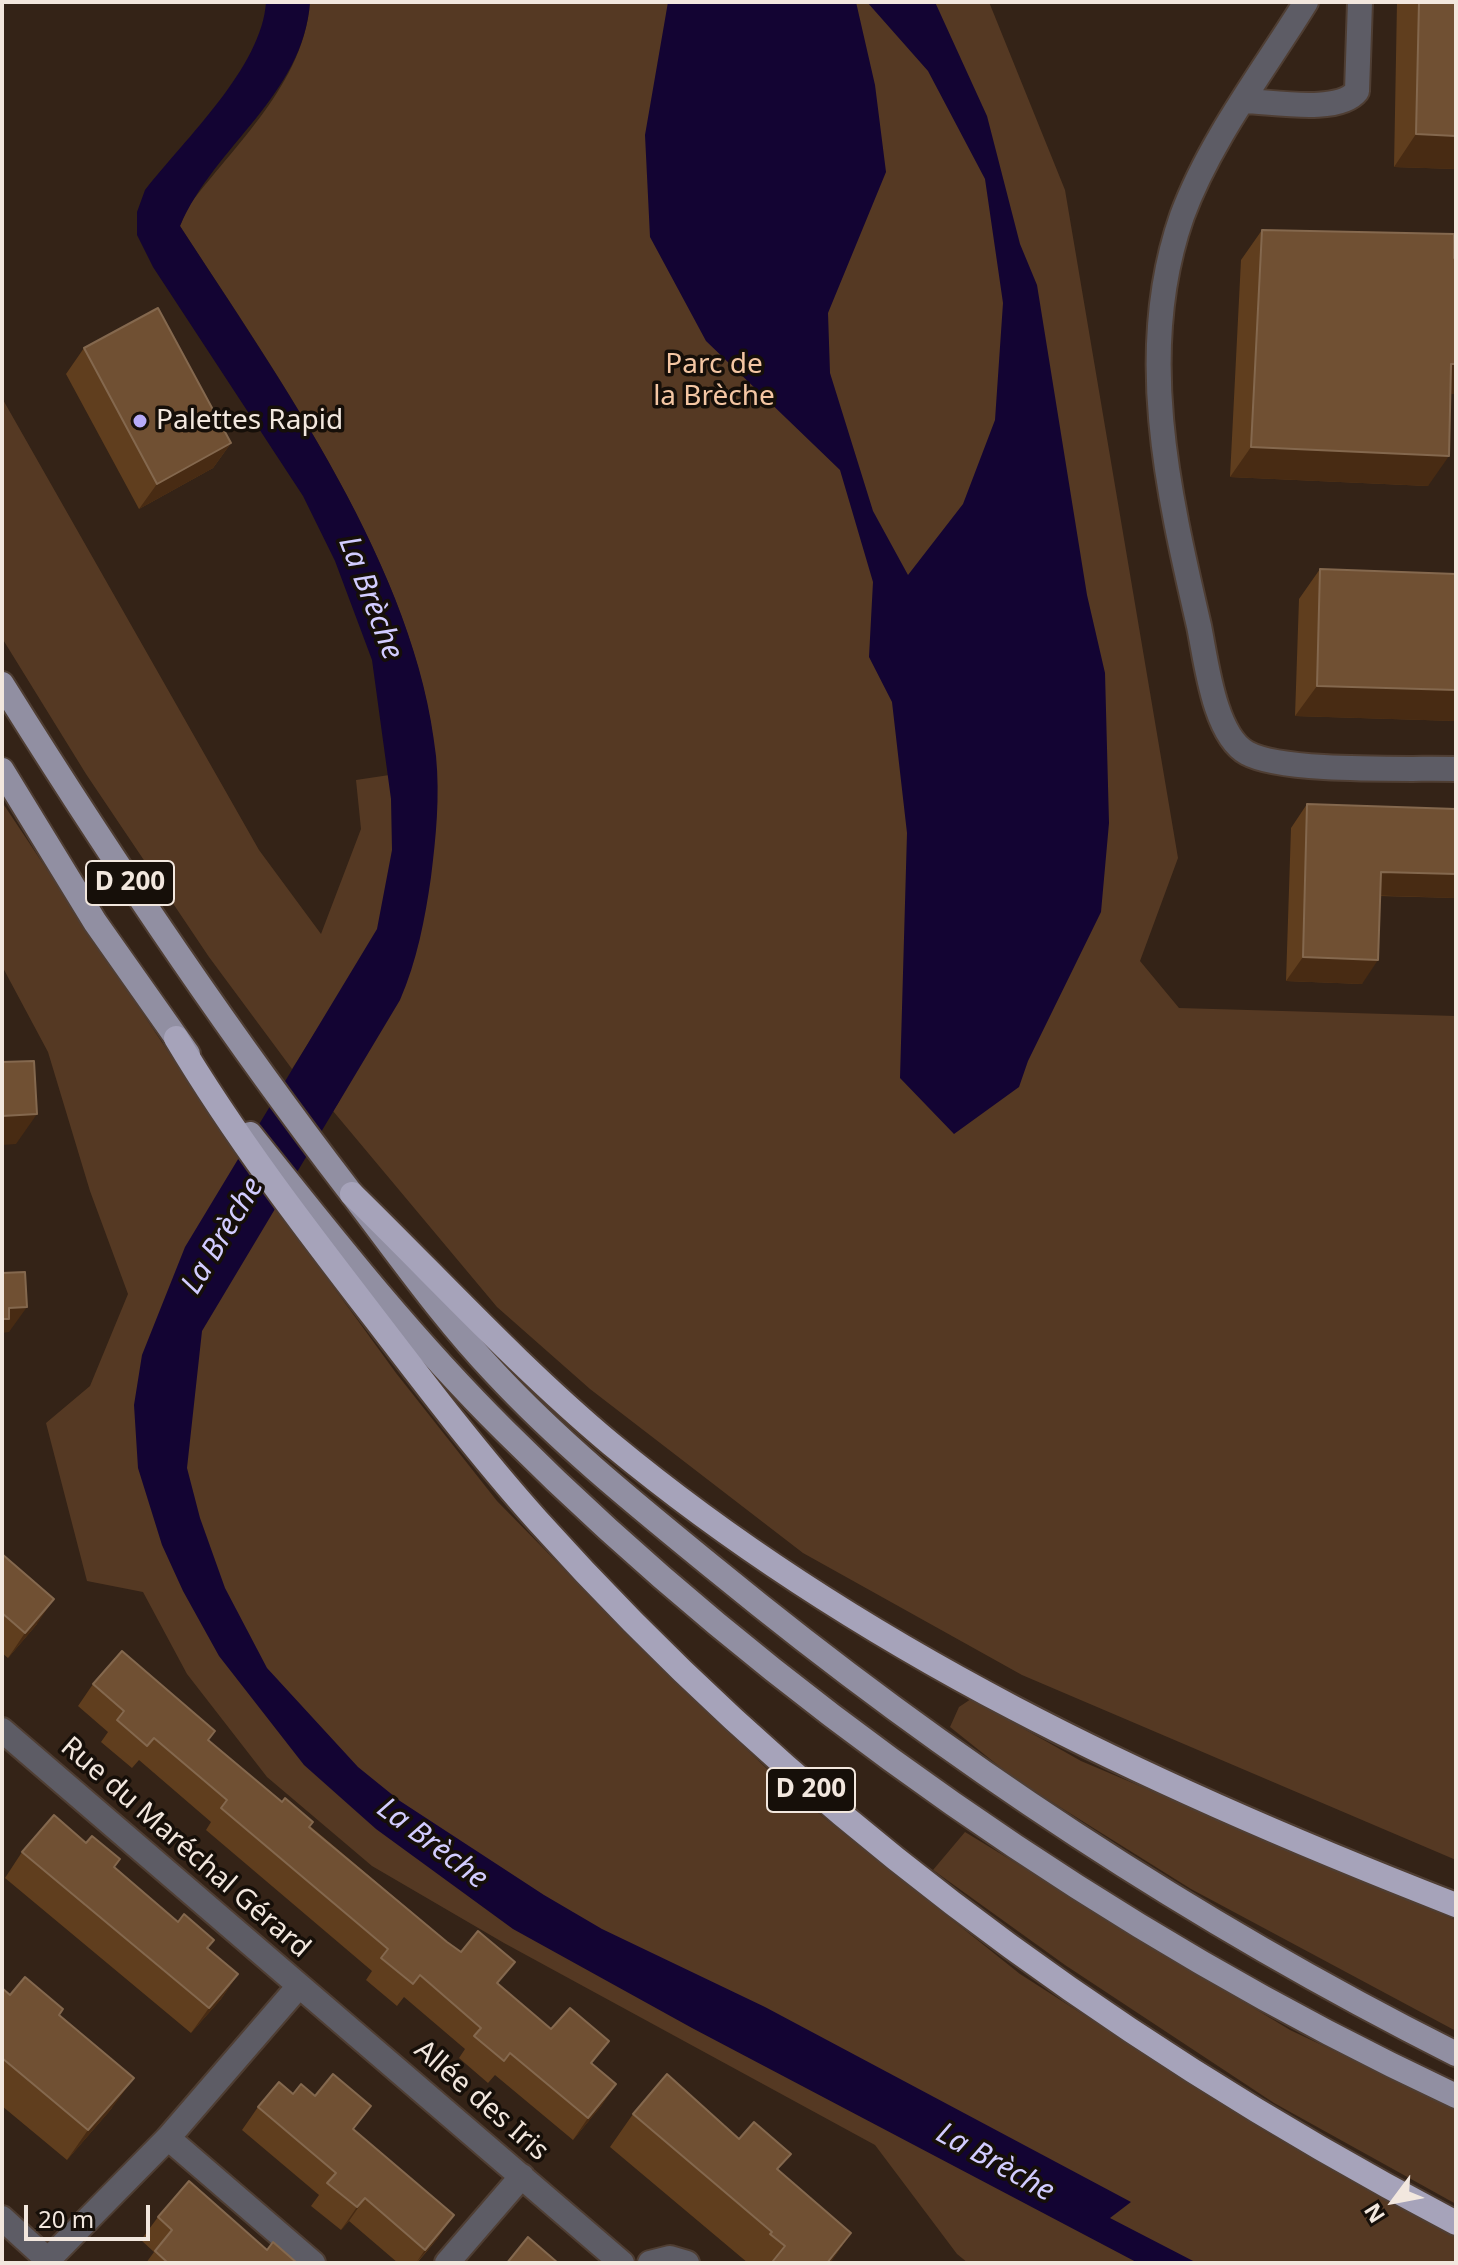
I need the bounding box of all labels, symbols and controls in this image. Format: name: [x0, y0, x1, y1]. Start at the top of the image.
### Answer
park label: Parc de la Brèche: [653, 348, 775, 414]
place label: Palettes Rapid: [156, 404, 343, 438]
marker: Palettes Rapid: [131, 412, 149, 430]
water label: La Brèche: [330, 531, 410, 665]
road number: D 200: [86, 861, 174, 905]
water label: La Brèche: [174, 1171, 272, 1301]
street label: Rue du Maréchal Gérard: [53, 1730, 317, 1966]
road number: D 200: [767, 1768, 855, 1812]
water label: La Brèche: [369, 1791, 495, 1897]
street label: Allée des Iris: [407, 2034, 555, 2168]
water label: La Brèche: [930, 2116, 1060, 2210]
north arrow: [1354, 2161, 1434, 2241]
scale bar: [28, 2189, 154, 2239]
text: N: [1356, 2198, 1391, 2229]
text: 20 m: [38, 2202, 94, 2235]

